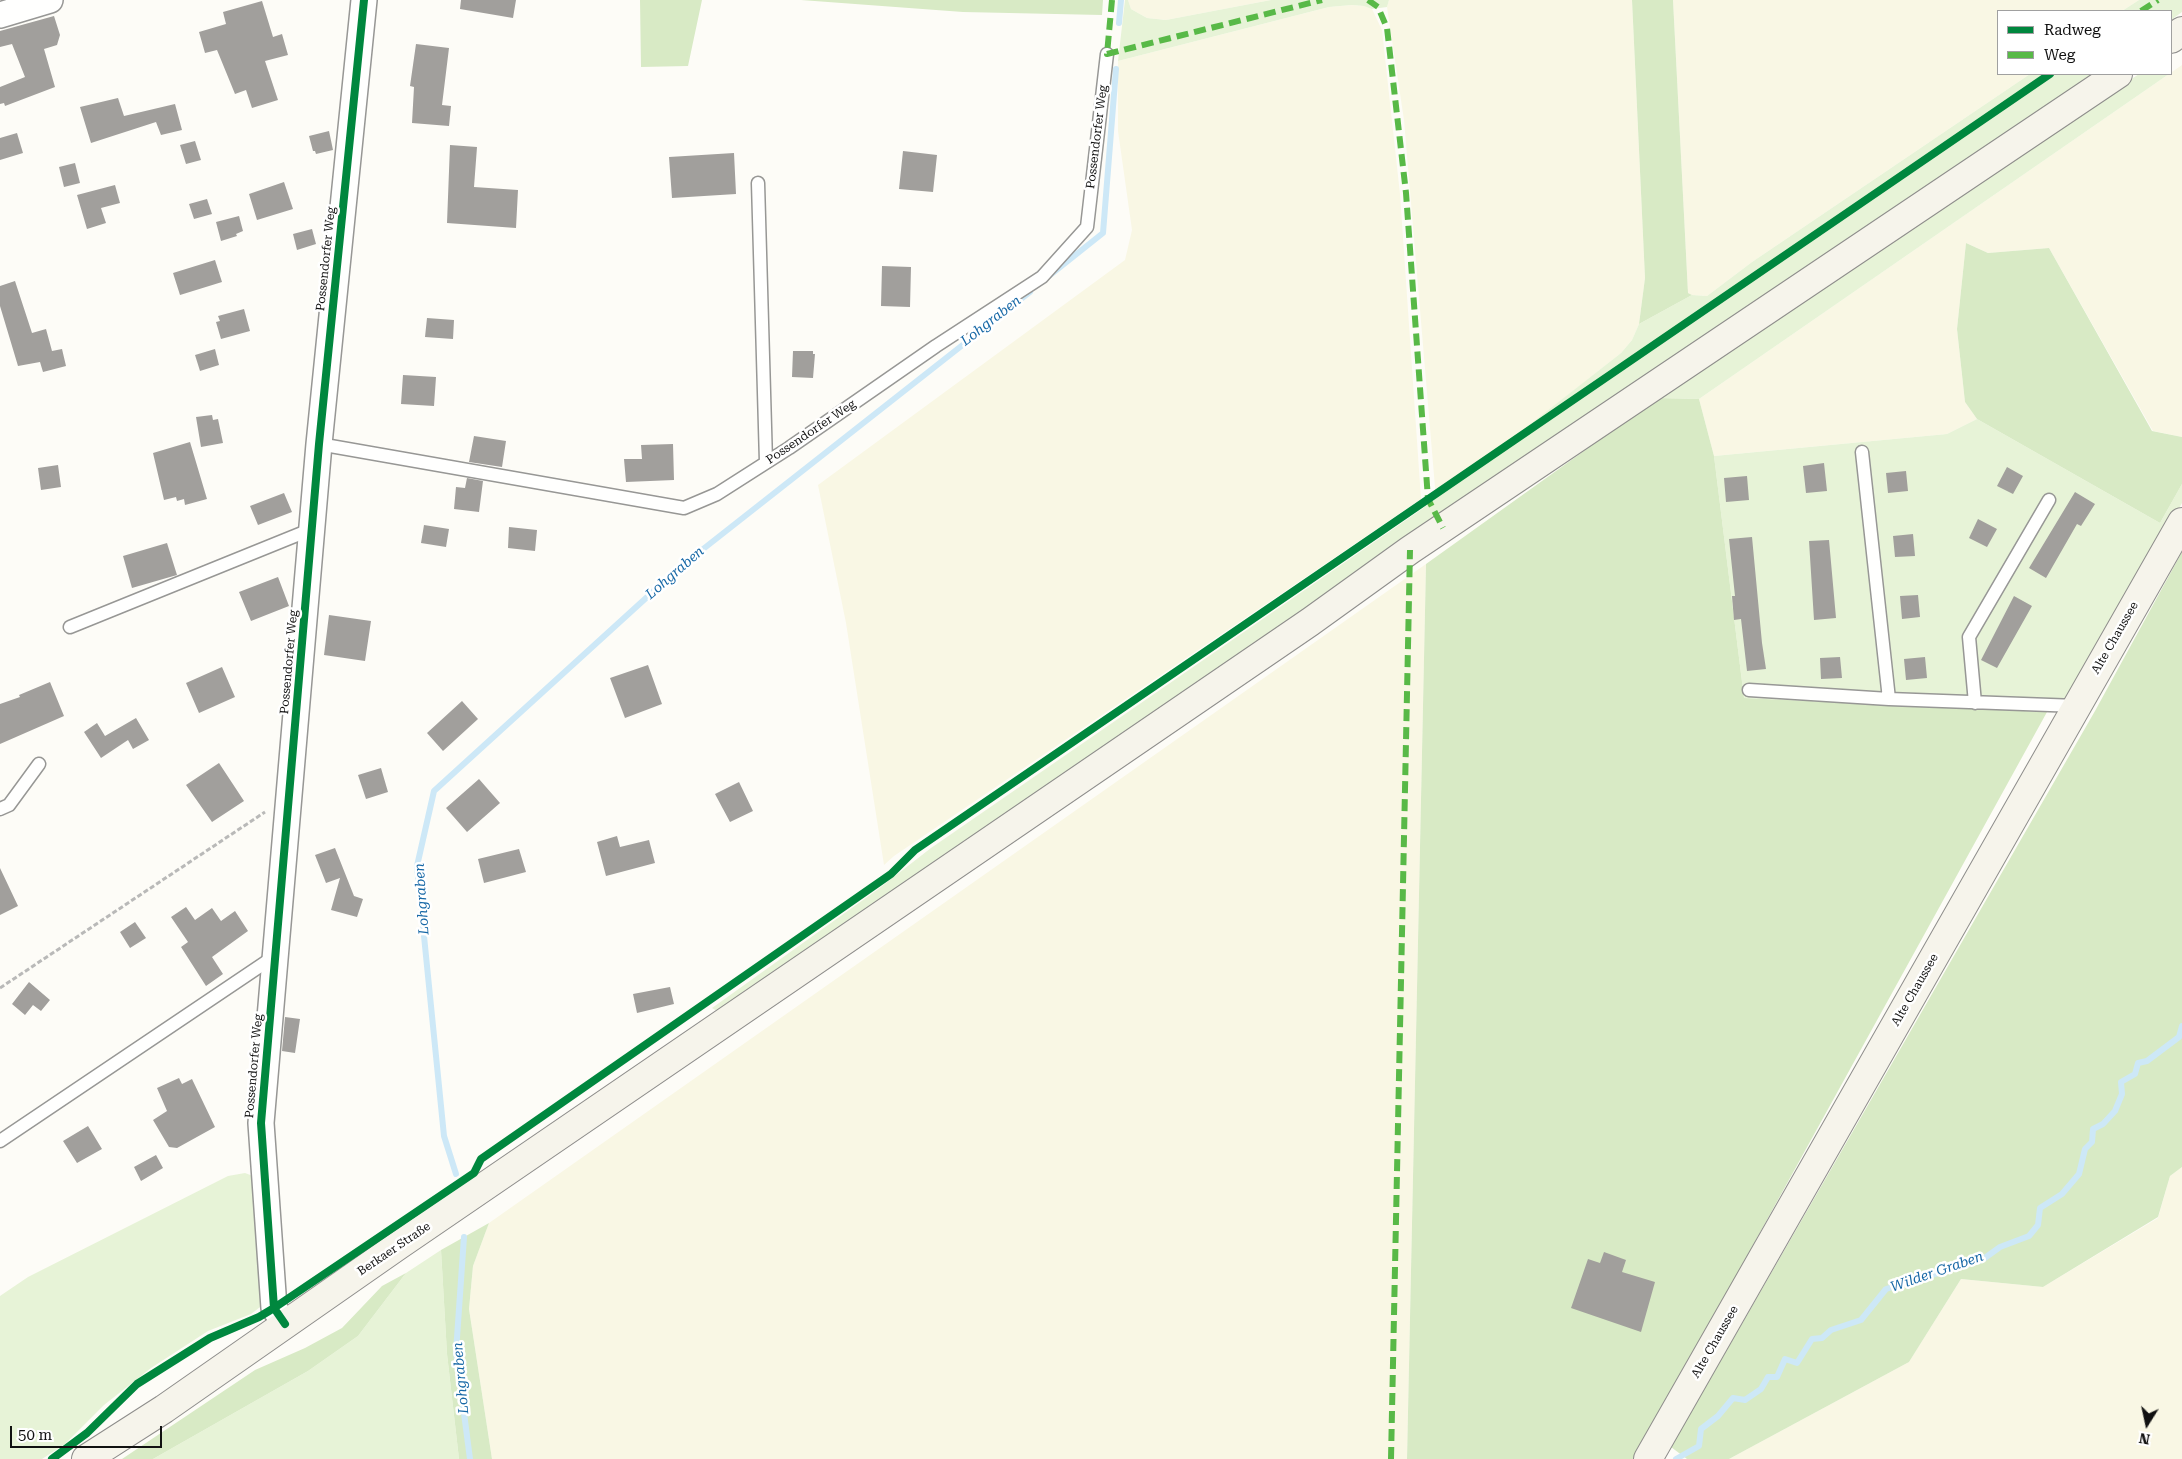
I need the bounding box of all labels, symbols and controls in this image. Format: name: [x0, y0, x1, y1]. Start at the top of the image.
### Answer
legend: [1997, 10, 2172, 75]
text: Radweg: [2044, 21, 2101, 39]
text: Weg: [2044, 46, 2075, 64]
street label: Possendorfer Weg: [1083, 84, 1111, 190]
street label: Possendorfer Weg: [313, 206, 339, 312]
water label: Lohgraben: [958, 292, 1024, 350]
street label: Possendorfer Weg: [764, 397, 858, 467]
water label: Lohgraben: [642, 543, 708, 603]
street label: Alte Chaussee: [2088, 599, 2142, 677]
street label: Possendorfer Weg: [277, 609, 301, 715]
water label: Lohgraben: [411, 863, 433, 935]
street label: Alte Chaussee: [1888, 951, 1942, 1029]
street label: Possendorfer Weg: [242, 1013, 266, 1119]
street label: Berkaer Straße: [355, 1219, 433, 1279]
water label: Wilder Graben: [1888, 1248, 1986, 1296]
street label: Alte Chaussee: [1688, 1303, 1742, 1381]
water label: Lohgraben: [450, 1341, 472, 1415]
north arrow: [2122, 1399, 2172, 1449]
scale bar: [12, 1416, 165, 1448]
text: 50 m: [18, 1426, 52, 1444]
text: N: [2138, 1430, 2151, 1448]

